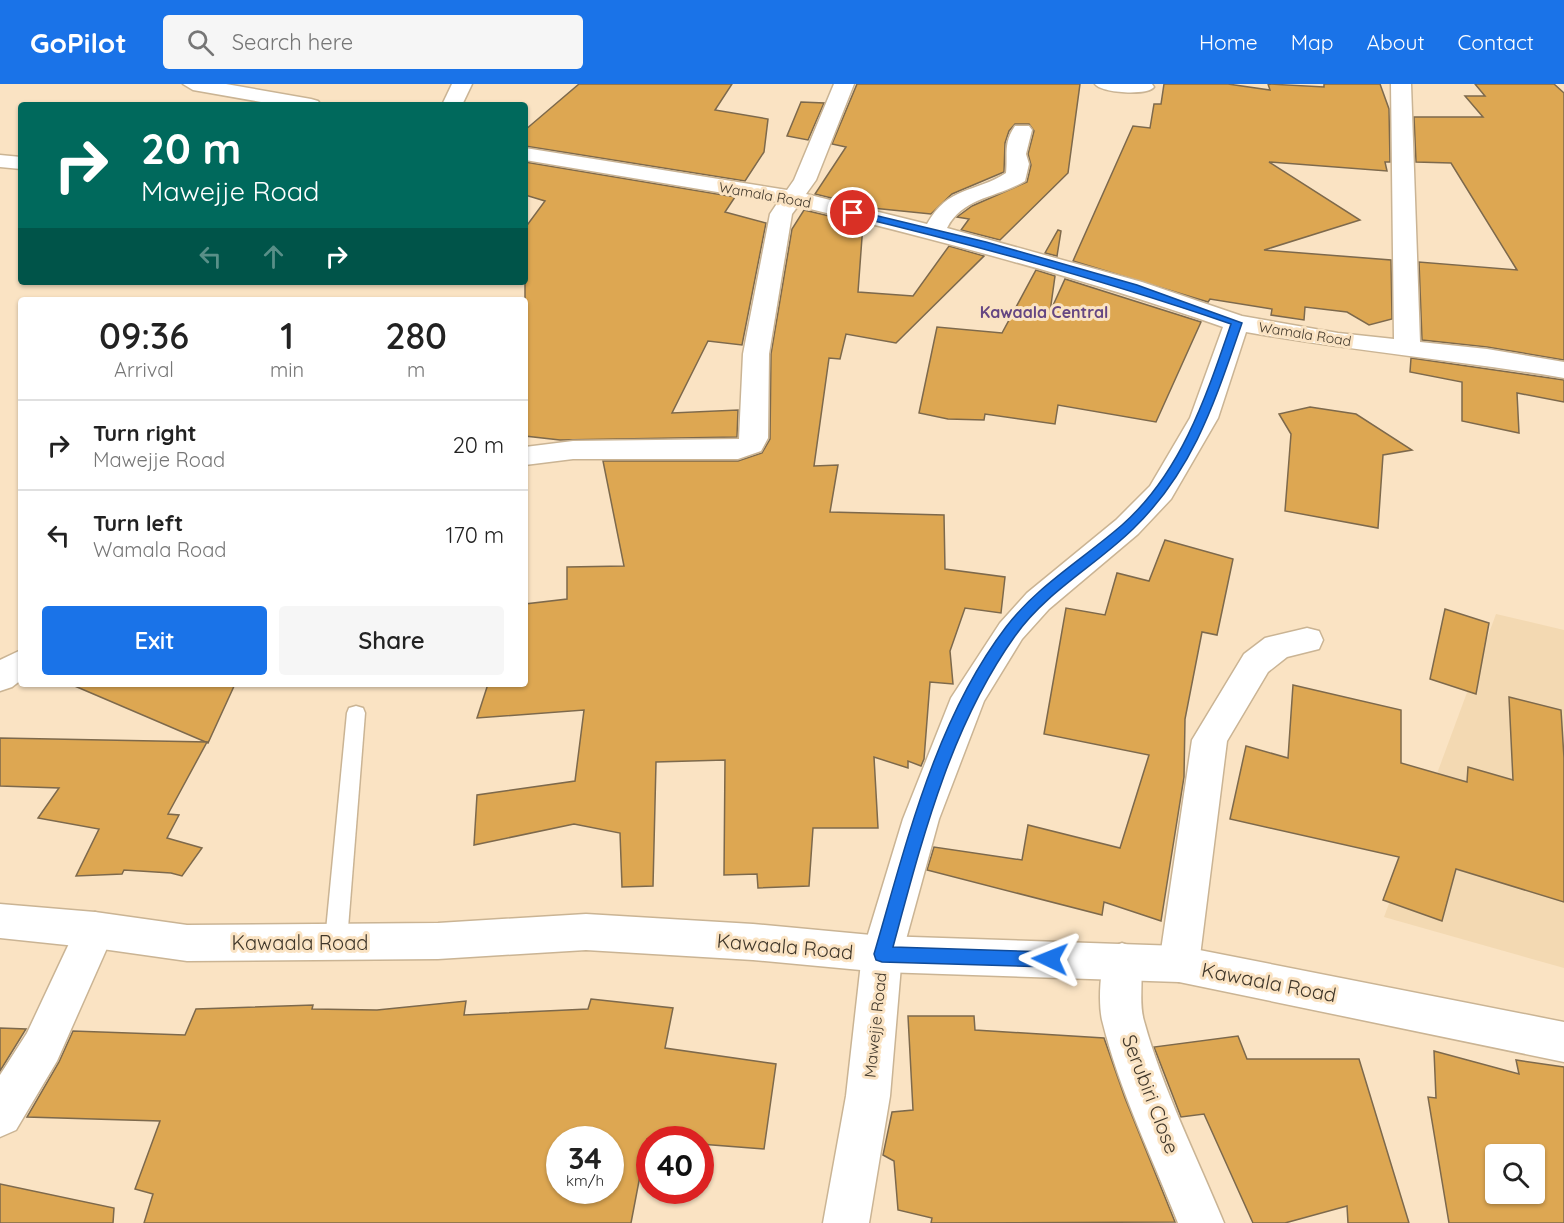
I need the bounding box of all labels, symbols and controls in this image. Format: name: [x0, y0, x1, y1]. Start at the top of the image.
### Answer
search box: [163, 15, 583, 69]
text: GoPilot: [30, 25, 127, 60]
icon: search: [184, 26, 217, 59]
text: Search here: [232, 28, 353, 56]
text: Home: [1199, 29, 1258, 55]
text: Map: [1291, 29, 1334, 55]
text: About: [1367, 29, 1425, 55]
text: Contact: [1458, 29, 1534, 55]
text: 20 m: [141, 122, 241, 175]
icon: right: [42, 126, 120, 204]
text: Mawejje Road: [141, 174, 319, 208]
street label: Wamala Road: [717, 178, 813, 212]
pin: [827, 187, 878, 238]
icon: arrive: [836, 196, 869, 229]
icon: left: [194, 240, 227, 273]
icon: ahead: [257, 240, 290, 273]
icon: right: [320, 240, 353, 273]
district label: Kawaala Central: [980, 302, 1108, 322]
text: 09:36: [99, 313, 189, 358]
text: 1: [280, 313, 294, 358]
text: 280: [385, 313, 447, 358]
street label: Wamala Road: [1257, 318, 1353, 350]
text: Arrival: [114, 357, 174, 382]
text: min: [270, 357, 304, 382]
text: m: [407, 357, 425, 382]
text: Turn right: [93, 419, 197, 447]
icon: right: [42, 429, 75, 462]
text: 20 m: [453, 431, 504, 459]
text: Mawejje Road: [93, 447, 225, 472]
text: Turn left: [93, 509, 183, 537]
icon: left: [42, 519, 75, 552]
text: 170 m: [445, 521, 504, 549]
text: Wamala Road: [93, 537, 226, 562]
button: Exit: [42, 606, 267, 675]
button: Share: [279, 606, 504, 675]
position arrow: [1018, 927, 1082, 991]
street label: Kawaala Road: [716, 928, 854, 964]
street label: Kawaala Road: [232, 930, 368, 955]
street label: Kawaala Road: [1199, 957, 1339, 1007]
street label: Mawejje Road: [860, 971, 890, 1079]
street label: Serubiri Close: [1117, 1031, 1185, 1157]
speed limit sign: 40: [636, 1126, 714, 1204]
text: 34: [568, 1139, 602, 1177]
map controls: [1485, 1144, 1545, 1204]
button: search: [1485, 1144, 1545, 1204]
text: km/h: [566, 1171, 604, 1190]

